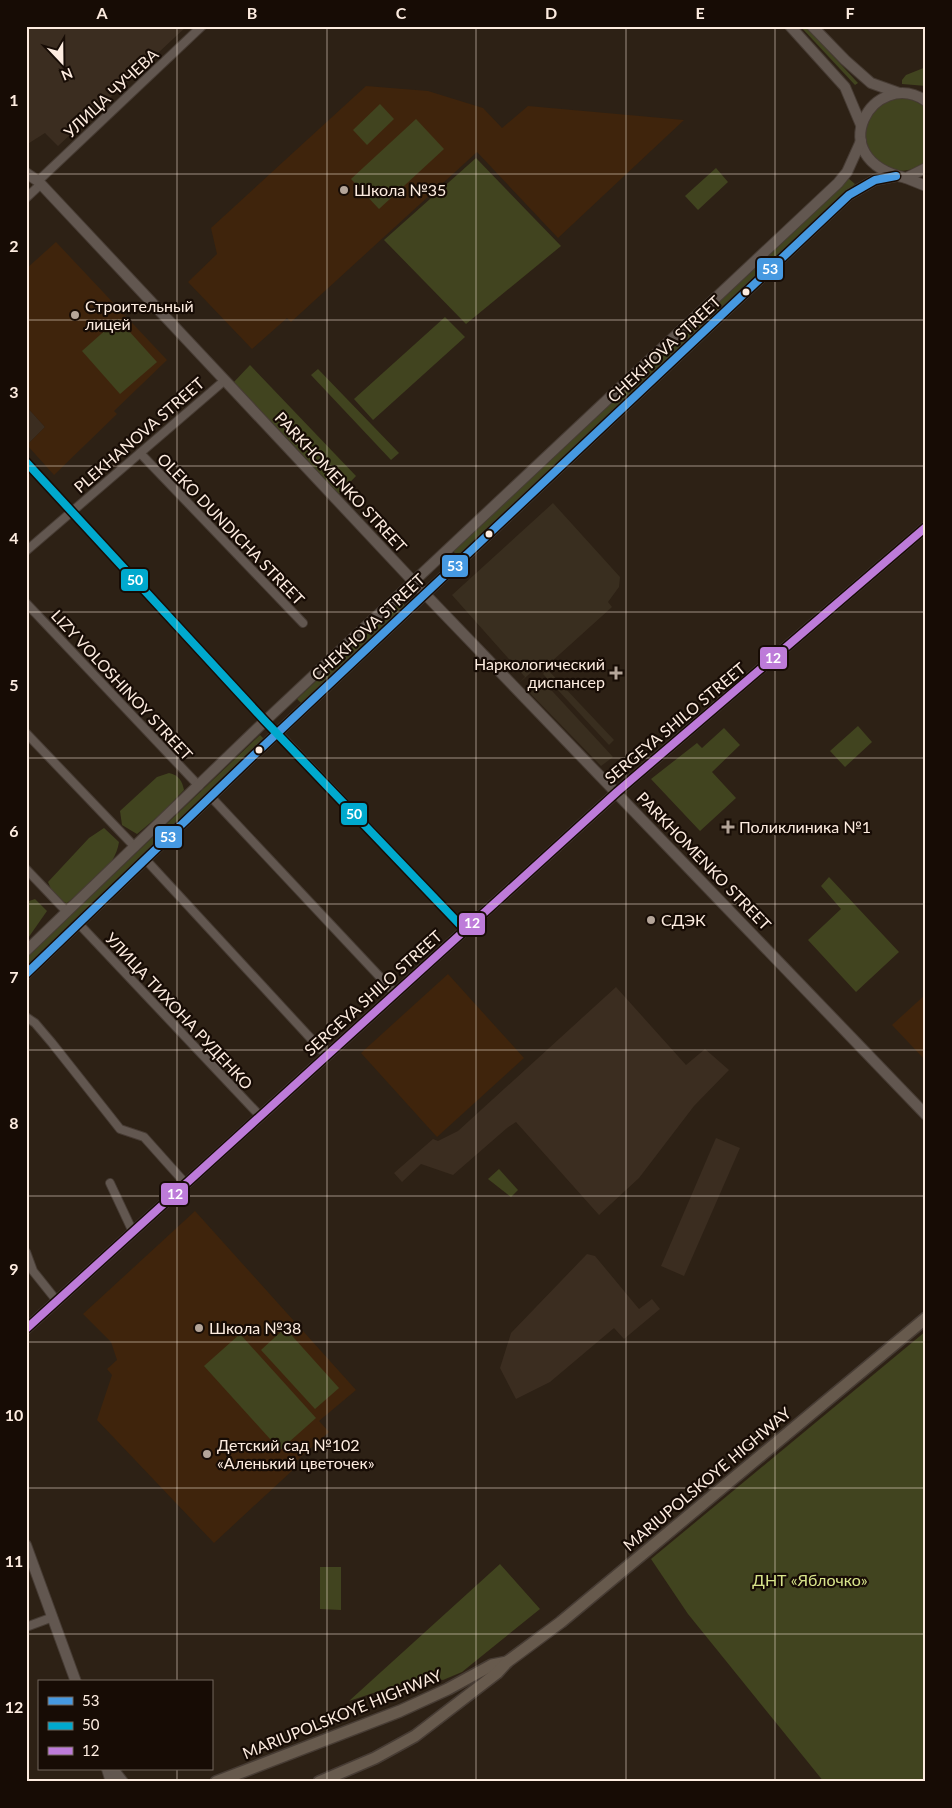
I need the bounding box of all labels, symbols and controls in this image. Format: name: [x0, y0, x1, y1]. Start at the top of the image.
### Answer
text: A: [95, 3, 108, 22]
text: B: [247, 3, 257, 22]
text: C: [396, 3, 407, 22]
text: D: [545, 3, 557, 22]
text: E: [695, 3, 705, 22]
text: F: [845, 3, 855, 22]
north arrow: [38, 38, 88, 88]
street label: УЛИЦА ЧУЧЕВА: [60, 44, 162, 141]
text: N: [59, 65, 75, 84]
text: 1: [9, 90, 19, 109]
place label: Школа №35: [354, 180, 446, 199]
marker: Школа №35: [338, 184, 350, 196]
text: 2: [9, 236, 19, 255]
line badge: 53: [756, 257, 784, 281]
text: 53: [762, 260, 778, 277]
unlabelled marker: [741, 287, 751, 297]
street label: CHEKHOVA STREET: [603, 291, 725, 406]
place label: Строительный лицей: [85, 296, 194, 333]
marker: Строительный лицей: [69, 309, 81, 321]
street label: PLEKHANOVA STREET: [70, 373, 208, 496]
text: 3: [9, 382, 19, 401]
street label: PARKHOMENKO STREET: [272, 408, 412, 556]
street label: OLEKO DUNDICHA STREET: [154, 449, 309, 609]
text: 4: [9, 528, 19, 547]
unlabelled marker: [484, 529, 494, 539]
line badge: 53: [441, 554, 469, 578]
text: 53: [447, 557, 463, 574]
line badge: 50: [120, 568, 149, 592]
street label: CHEKHOVA STREET: [307, 569, 429, 684]
text: 50: [127, 571, 143, 588]
street label: LIZY VOLOSHINOY STREET: [48, 606, 197, 764]
line badge: 12: [759, 646, 788, 670]
text: 12: [765, 649, 781, 666]
place label: Наркологический диспансер: [474, 654, 605, 691]
street label: SERGEYA SHILO STREET: [600, 658, 749, 787]
marker: Наркологический диспансер: [609, 666, 623, 680]
text: 5: [9, 675, 19, 694]
unlabelled marker: [254, 745, 264, 755]
street label: PARKHOMENKO STREET: [633, 788, 776, 934]
line badge: 50: [340, 802, 368, 826]
text: 50: [346, 805, 362, 822]
place label: Поликлиника №1: [739, 817, 871, 836]
marker: Поликлиника №1: [721, 820, 735, 834]
text: 6: [9, 821, 19, 840]
line badge: 53: [154, 825, 183, 849]
text: 53: [160, 828, 176, 845]
place label: СДЭК: [661, 910, 706, 929]
line badge: 12: [458, 912, 486, 936]
text: 12: [464, 914, 480, 931]
marker: СДЭК: [645, 914, 657, 926]
street label: SERGEYA SHILO STREET: [300, 926, 446, 1059]
street label: УЛИЦА ТИХОНА РУДЕНКО: [102, 928, 257, 1093]
text: 7: [9, 967, 19, 986]
text: 8: [9, 1113, 19, 1132]
line badge: 12: [160, 1182, 189, 1206]
text: 12: [167, 1185, 183, 1202]
text: 9: [9, 1259, 19, 1278]
place label: Школа №38: [209, 1318, 301, 1337]
marker: Школа №38: [193, 1322, 205, 1334]
street label: MARIUPOLSKOYE HIGHWAY: [619, 1403, 794, 1554]
text: 10: [5, 1405, 23, 1424]
place label: Детский сад №102 «Аленький цветочек»: [217, 1435, 375, 1472]
marker: Детский сад №102 «Аленький цветочек»: [201, 1448, 213, 1460]
text: 11: [5, 1551, 23, 1570]
park label: ДНТ «Яблочко»: [752, 1570, 868, 1589]
street label: MARIUPOLSKOYE HIGHWAY: [240, 1665, 444, 1762]
legend: [38, 1680, 212, 1770]
text: 53: [82, 1691, 99, 1709]
text: 12: [5, 1697, 23, 1716]
text: 50: [82, 1715, 100, 1733]
text: 12: [82, 1741, 99, 1759]

